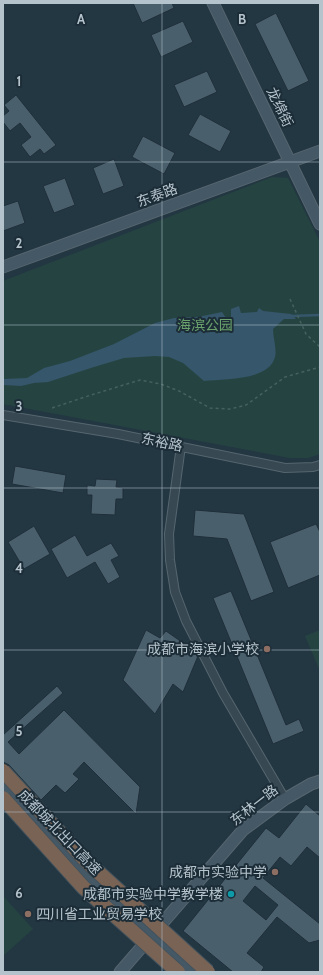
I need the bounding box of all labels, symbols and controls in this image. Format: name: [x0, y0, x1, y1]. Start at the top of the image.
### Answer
text: A: [77, 11, 86, 27]
text: B: [238, 11, 246, 27]
text: 1: [17, 73, 21, 89]
street label: 龙绵街: [263, 84, 297, 130]
street label: 东泰路: [134, 179, 180, 211]
text: 2: [16, 235, 23, 251]
park label: 海滨公园: [177, 316, 233, 334]
text: 3: [15, 398, 23, 414]
street label: 东裕路: [140, 429, 184, 455]
text: 4: [15, 560, 23, 576]
place label: 成都市海滨小学校: [147, 640, 259, 658]
marker: 成都市海滨小学校: [262, 644, 272, 654]
text: 5: [16, 723, 23, 739]
street label: 东林一路: [226, 781, 282, 829]
street label: 成都城北出口高速: [15, 785, 105, 879]
place label: 成都市实验中学: [169, 863, 267, 881]
marker: 成都市实验中学: [270, 867, 280, 877]
text: 6: [15, 885, 23, 901]
place label: 成都市实验中学教学楼: [83, 885, 223, 903]
marker: 成都市实验中学教学楼: [226, 889, 236, 899]
place label: 四川省工业贸易学校: [36, 905, 162, 923]
marker: 四川省工业贸易学校: [23, 909, 33, 919]

